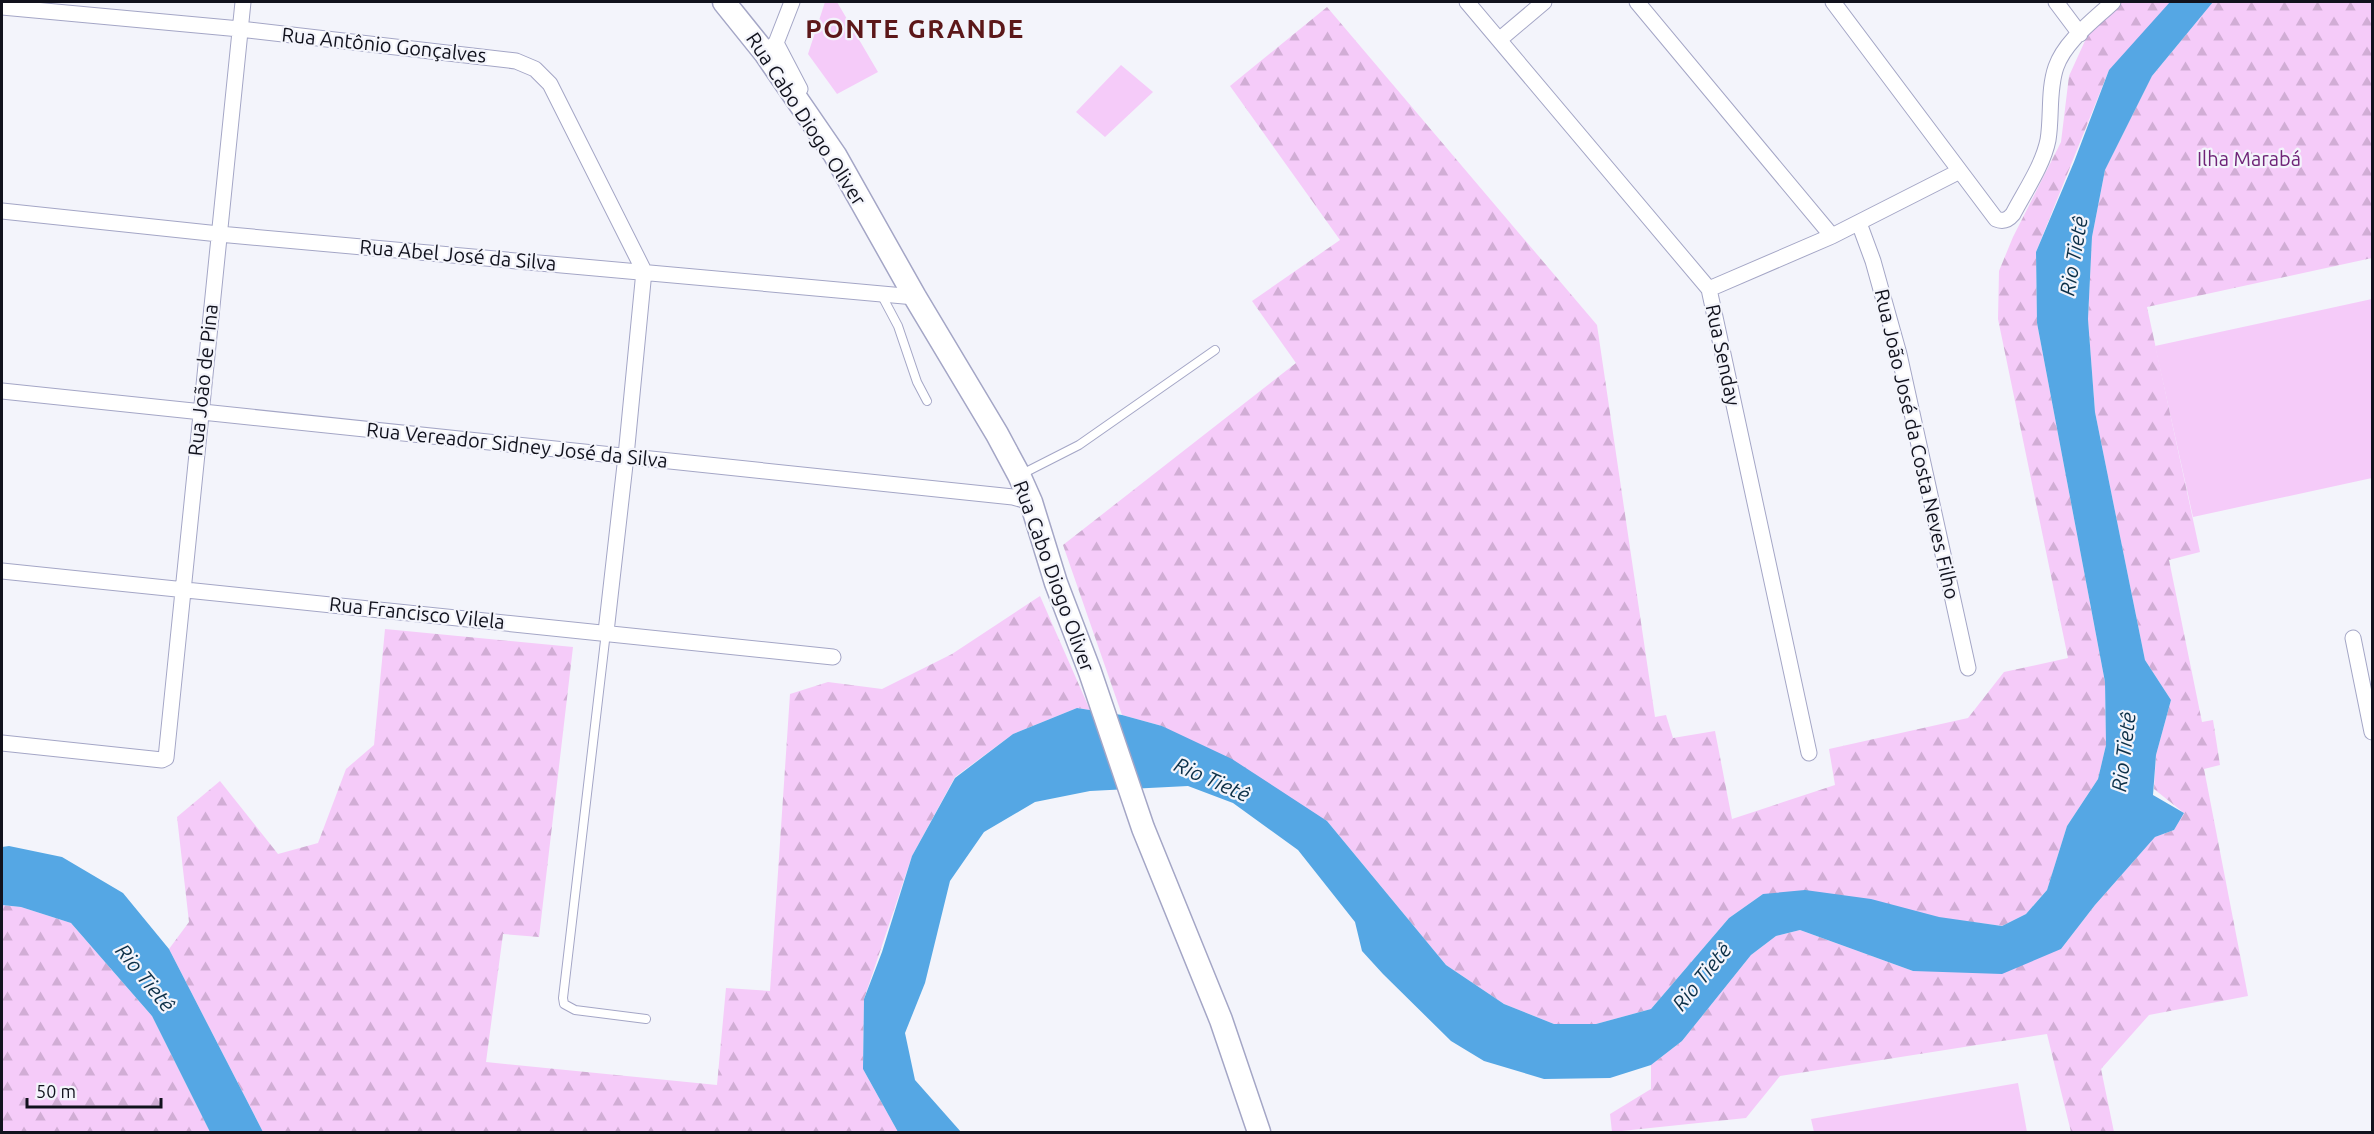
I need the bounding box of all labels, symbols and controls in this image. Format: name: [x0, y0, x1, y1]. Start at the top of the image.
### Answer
district label: PONTE GRANDE: [805, 14, 1025, 43]
street label: Rua Antônio Gonçalves: [281, 22, 488, 67]
street label: Rua Cabo Diogo Oliver: [742, 28, 871, 210]
park label: Ilha Marabá: [2197, 147, 2301, 170]
water label: Rio Tietê: [2054, 214, 2092, 297]
street label: Rua Abel José da Silva: [359, 234, 557, 275]
street label: Rua João José da Costa Neves Filho: [1871, 287, 1964, 601]
street label: Rua Senday: [1702, 302, 1746, 408]
street label: Rua João de Pina: [183, 303, 222, 457]
street label: Rua Vereador Sidney José da Silva: [365, 417, 669, 472]
street label: Rua Cabo Diogo Oliver: [1009, 477, 1100, 675]
street label: Rua Francisco Vilela: [328, 592, 506, 633]
water label: Rio Tietê: [2106, 710, 2140, 793]
water label: Rio Tietê: [1171, 752, 1254, 806]
water label: Rio Tietê: [1667, 937, 1736, 1015]
water label: Rio Tietê: [111, 939, 181, 1016]
scale bar: [27, 1071, 160, 1109]
text: 50 m: [36, 1081, 76, 1101]

